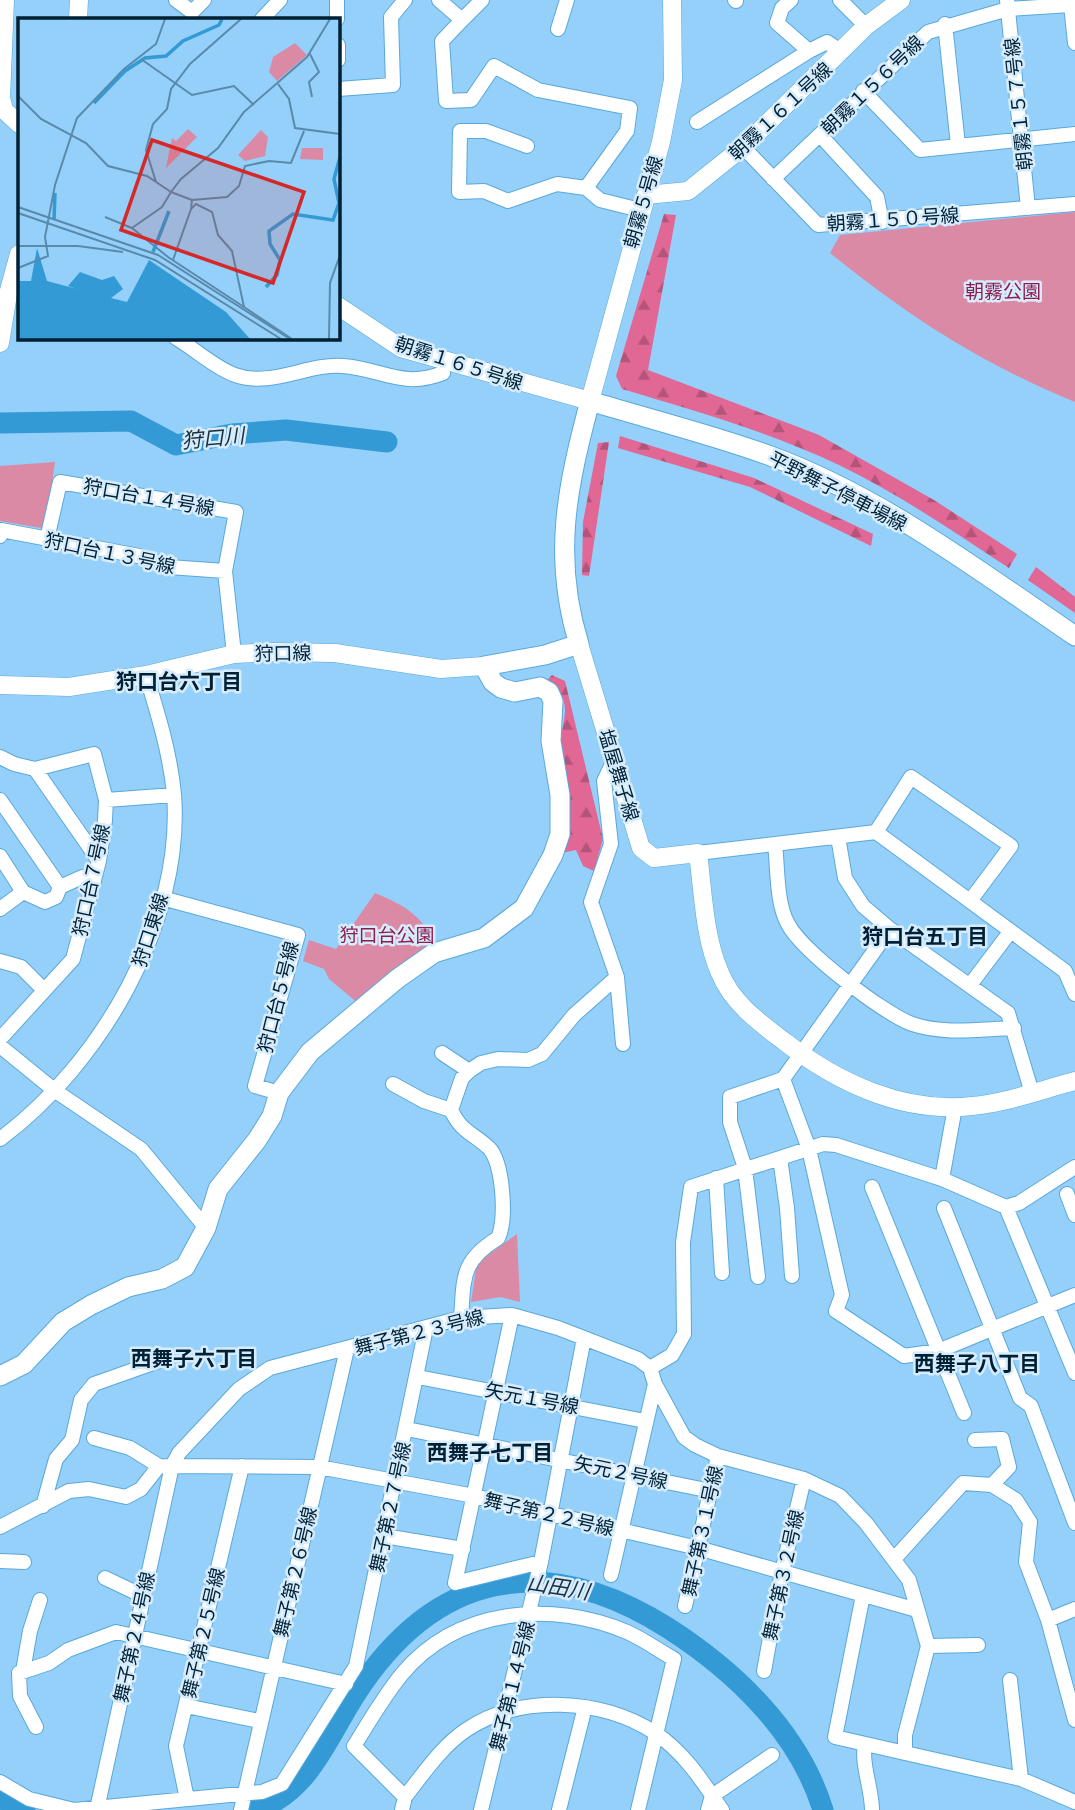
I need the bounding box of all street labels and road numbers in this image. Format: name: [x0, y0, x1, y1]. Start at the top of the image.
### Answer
street label: 朝霧１５６号線: [817, 31, 927, 139]
street label: 朝霧１５７号線: [1000, 37, 1036, 171]
street label: 朝霧１６１号線: [724, 58, 836, 164]
street label: 朝霧５号線: [619, 153, 667, 251]
street label: 朝霧１５０号線: [826, 203, 960, 235]
street label: 朝霧１６５号線: [392, 332, 526, 394]
street label: 平野舞子停車場線: [765, 447, 911, 535]
street label: 狩口台１４号線: [82, 475, 216, 519]
street label: 狩口台１３号線: [43, 528, 177, 578]
street label: 狩口線: [254, 642, 312, 664]
street label: 塩屋舞子線: [595, 726, 643, 824]
street label: 狩口台７号線: [68, 822, 114, 938]
street label: 狩口東線: [128, 890, 172, 970]
street label: 狩口台５号線: [254, 939, 302, 1055]
street label: 舞子第２３号線: [352, 1305, 486, 1359]
street label: 矢元１号線: [483, 1378, 581, 1418]
street label: 舞子第２７号線: [365, 1440, 415, 1574]
street label: 矢元２号線: [572, 1451, 670, 1493]
street label: 舞子第３１号線: [677, 1464, 727, 1598]
street label: 舞子第２２号線: [482, 1488, 616, 1540]
street label: 舞子第２６号線: [269, 1505, 321, 1639]
street label: 舞子第３２号線: [758, 1508, 808, 1642]
street label: 舞子第２５号線: [177, 1566, 229, 1700]
street label: 舞子第２４号線: [109, 1570, 159, 1704]
street label: 舞子第１４号線: [485, 1619, 539, 1753]

